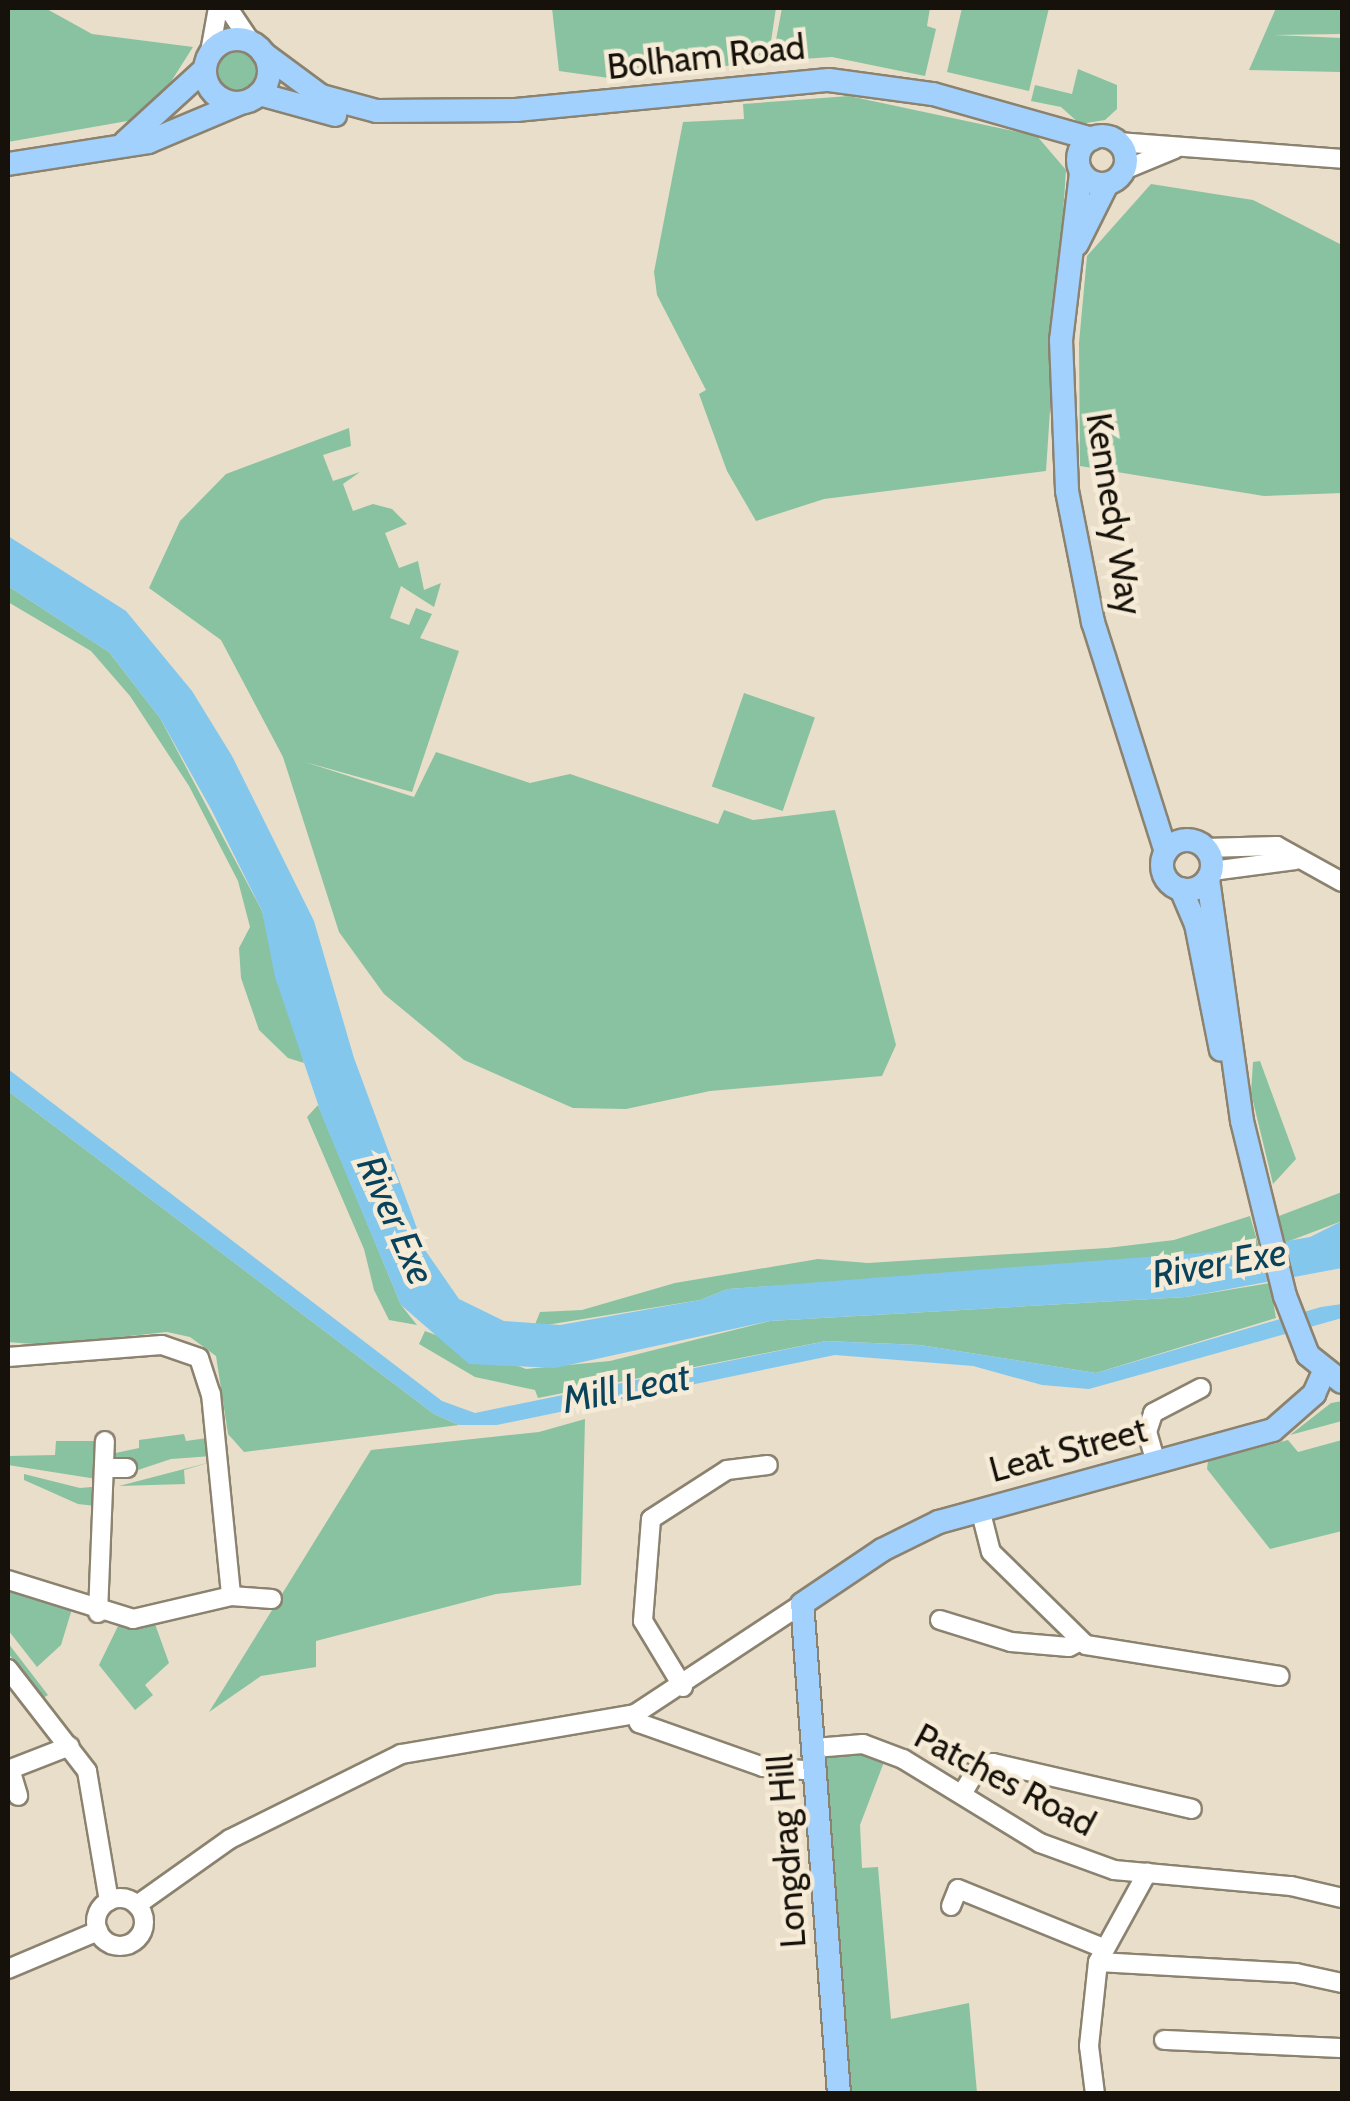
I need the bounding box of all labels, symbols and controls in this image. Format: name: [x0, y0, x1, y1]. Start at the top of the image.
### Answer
street label: Bolham Road: [605, 26, 807, 88]
street label: Kennedy Way: [1077, 410, 1151, 618]
water label: River Exe: [348, 1149, 444, 1291]
water label: River Exe: [1148, 1229, 1290, 1297]
water label: Mill Leat: [559, 1353, 693, 1423]
street label: Leat Street: [985, 1409, 1151, 1491]
street label: Patches Road: [907, 1715, 1103, 1845]
street label: Longdrag Hill: [759, 1753, 815, 1949]

